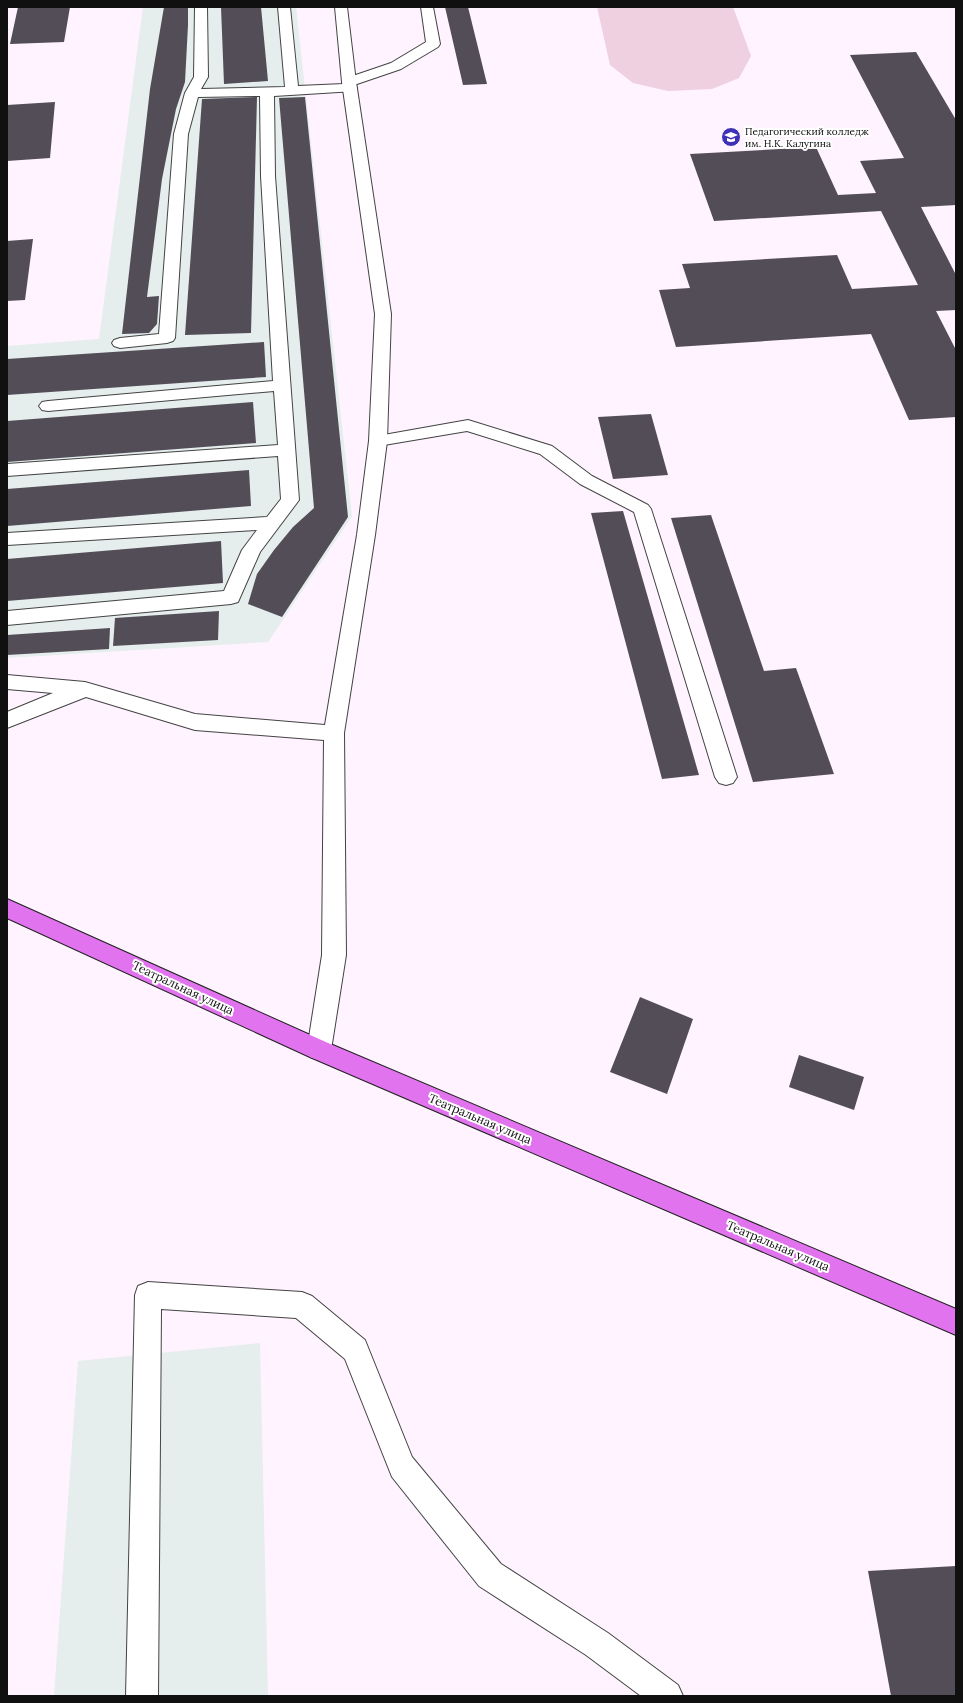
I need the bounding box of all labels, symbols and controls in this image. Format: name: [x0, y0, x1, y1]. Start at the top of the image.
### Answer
place label: Педагогический колледж им. Н.К. Калугина: [745, 125, 869, 150]
school or university icon: Педагогический колледж им. Н.К. Калугина: [720, 126, 742, 148]
street label: Театральная улица: [130, 957, 236, 1018]
street label: Театральная улица: [427, 1090, 534, 1147]
street label: Театральная улица: [725, 1217, 832, 1274]

